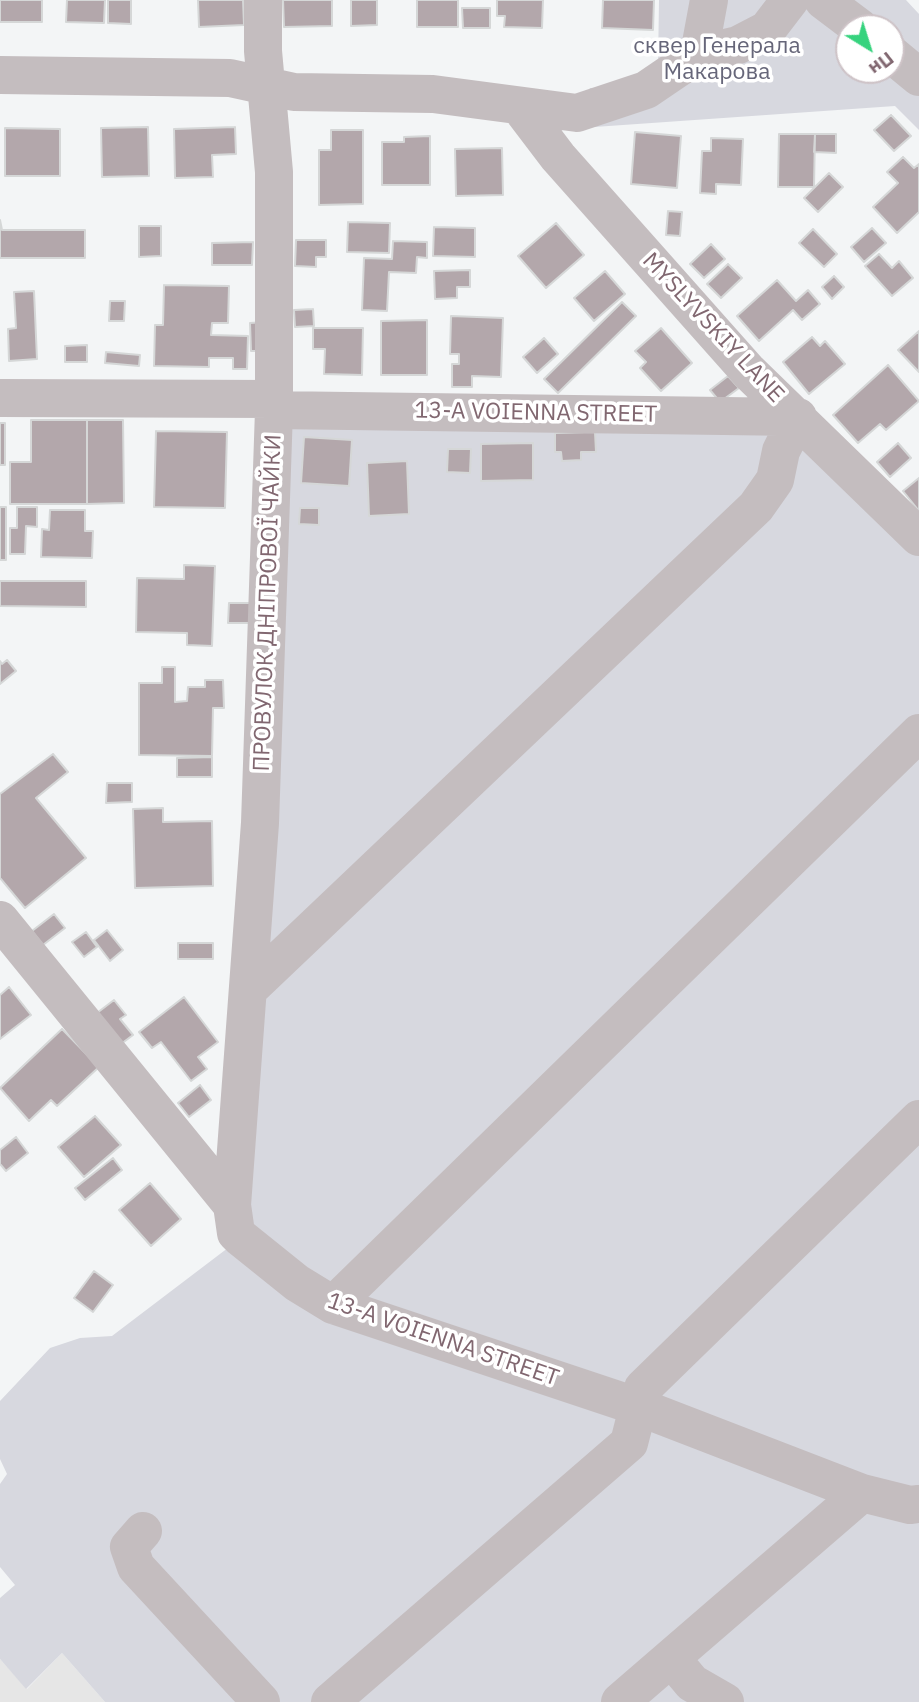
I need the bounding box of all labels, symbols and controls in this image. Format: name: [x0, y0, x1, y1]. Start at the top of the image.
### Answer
north arrow: [835, 14, 905, 84]
park label: сквер Генерала Макарова: [633, 32, 801, 86]
text: Пн: [864, 47, 899, 81]
street label: MYSLYVSKIY LANE: [636, 247, 790, 409]
street label: 13-A VOIENNA STREET: [414, 397, 658, 429]
street label: ПРОВУЛОК ДНІПРОВОЇ ЧАЙКИ: [248, 434, 288, 772]
street label: 13-A VOIENNA STREET: [324, 1287, 562, 1393]

